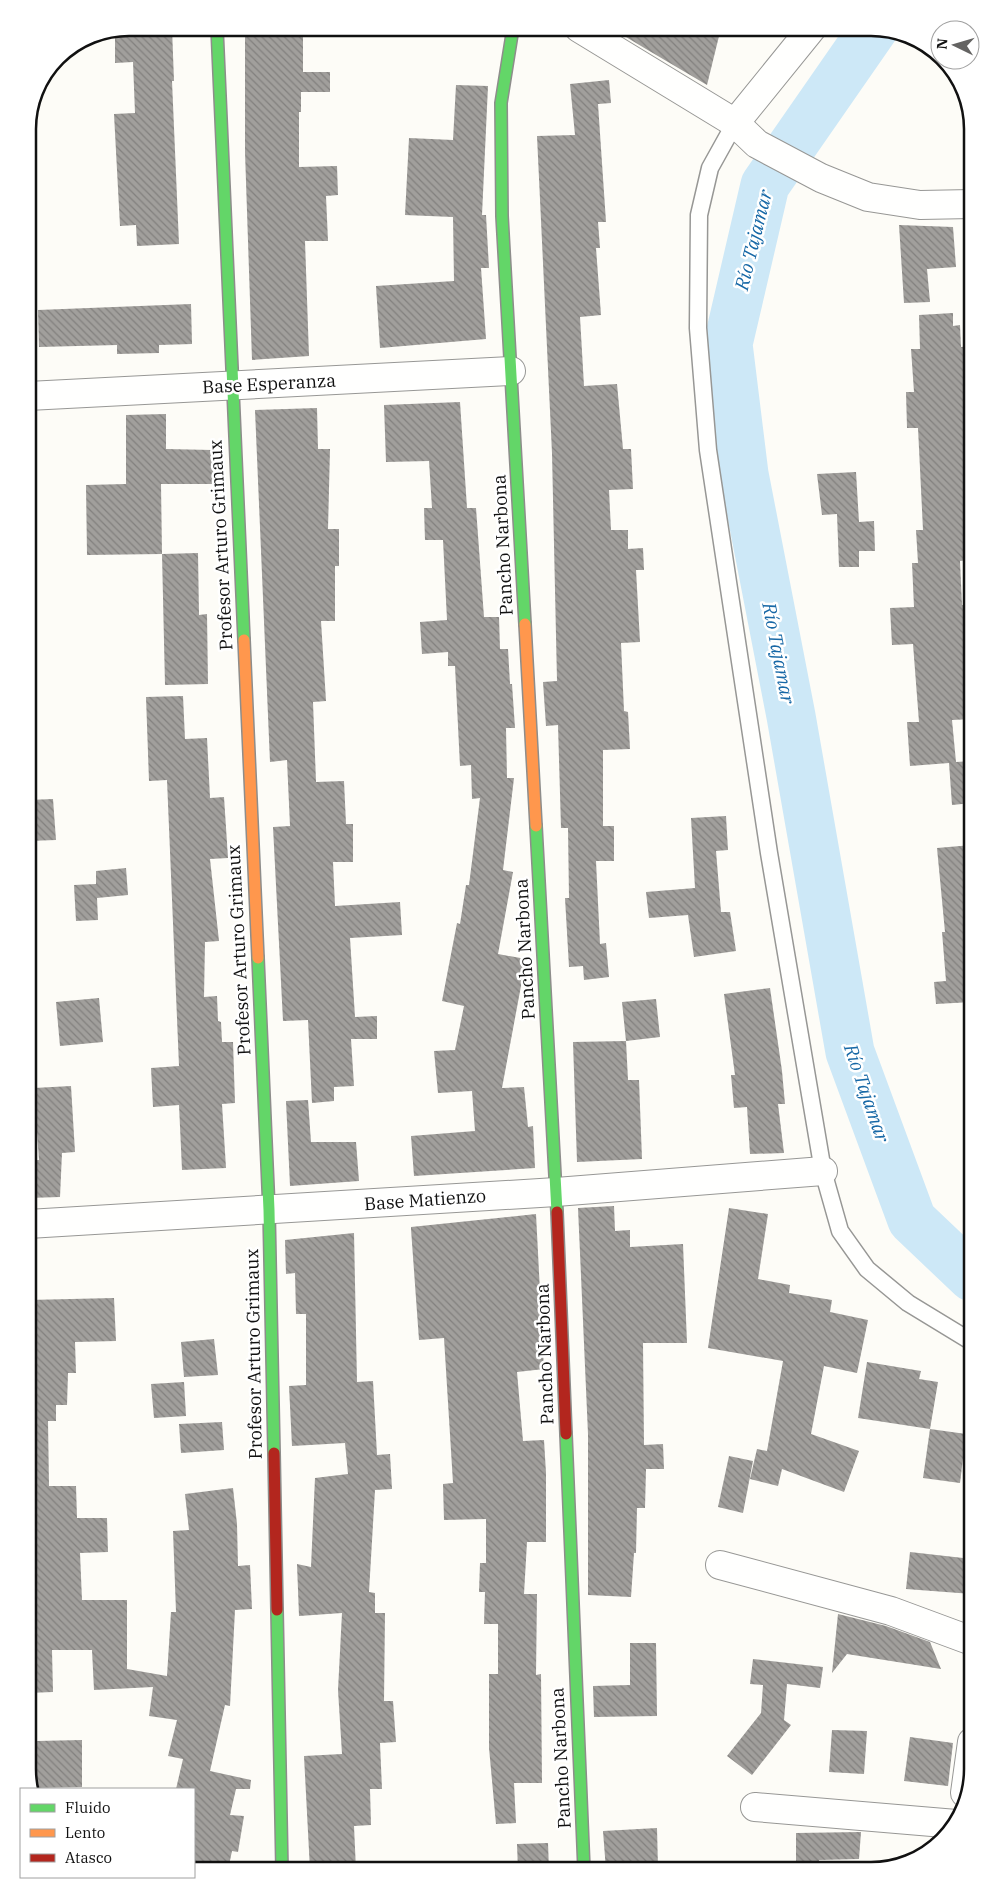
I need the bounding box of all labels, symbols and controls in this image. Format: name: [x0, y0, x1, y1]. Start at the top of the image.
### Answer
north arrow: [930, 20, 980, 70]
text: N: [933, 38, 951, 50]
water label: Río Tajamar: [729, 187, 777, 294]
street label: Base Esperanza: [201, 369, 337, 398]
street label: Profesor Arturo Grimaux: [203, 439, 238, 651]
street label: Pancho Narbona: [487, 474, 518, 616]
water label: Río Tajamar: [757, 599, 801, 706]
street label: Profesor Arturo Grimaux: [221, 844, 256, 1056]
street label: Pancho Narbona: [509, 878, 540, 1020]
water label: Río Tajamar: [839, 1040, 895, 1146]
street label: Base Matienzo: [363, 1184, 487, 1215]
street label: Profesor Arturo Grimaux: [240, 1248, 267, 1460]
street label: Pancho Narbona: [531, 1283, 558, 1425]
street label: Pancho Narbona: [545, 1687, 576, 1829]
legend: [20, 1788, 195, 1878]
text: Fluido: [65, 1798, 110, 1817]
text: Lento: [65, 1823, 105, 1842]
text: Atasco: [65, 1848, 112, 1867]

